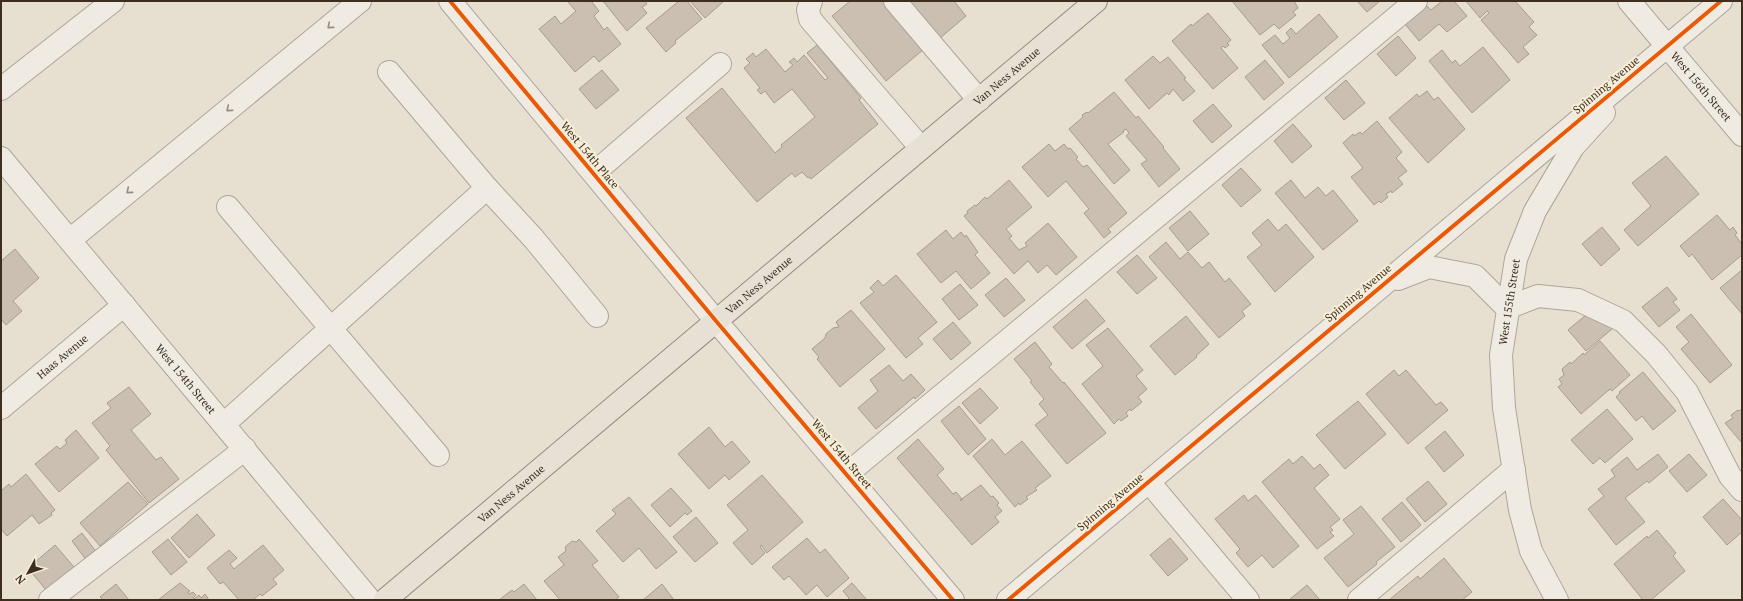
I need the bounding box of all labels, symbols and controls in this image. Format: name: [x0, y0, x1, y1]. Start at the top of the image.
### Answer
one-way arrow: [327, 21, 334, 28]
street label: Van Ness Avenue: [970, 44, 1043, 108]
street label: West 156th Street: [1668, 49, 1735, 124]
street label: Spinning Avenue: [1570, 53, 1642, 117]
one-way arrow: [227, 104, 234, 111]
street label: West 154th Place: [558, 119, 622, 192]
one-way arrow: [127, 187, 134, 194]
street label: Van Ness Avenue: [723, 253, 796, 317]
street label: West 155th Street: [1496, 258, 1523, 346]
street label: Spinning Avenue: [1322, 261, 1394, 325]
street label: Haas Avenue: [34, 331, 91, 382]
street label: West 154th Street: [152, 341, 219, 417]
street label: West 154th Street: [809, 416, 875, 492]
street label: Van Ness Avenue: [475, 461, 548, 526]
street label: Spinning Avenue: [1074, 470, 1146, 534]
north arrow: [8, 553, 48, 593]
text: N: [12, 571, 28, 587]

